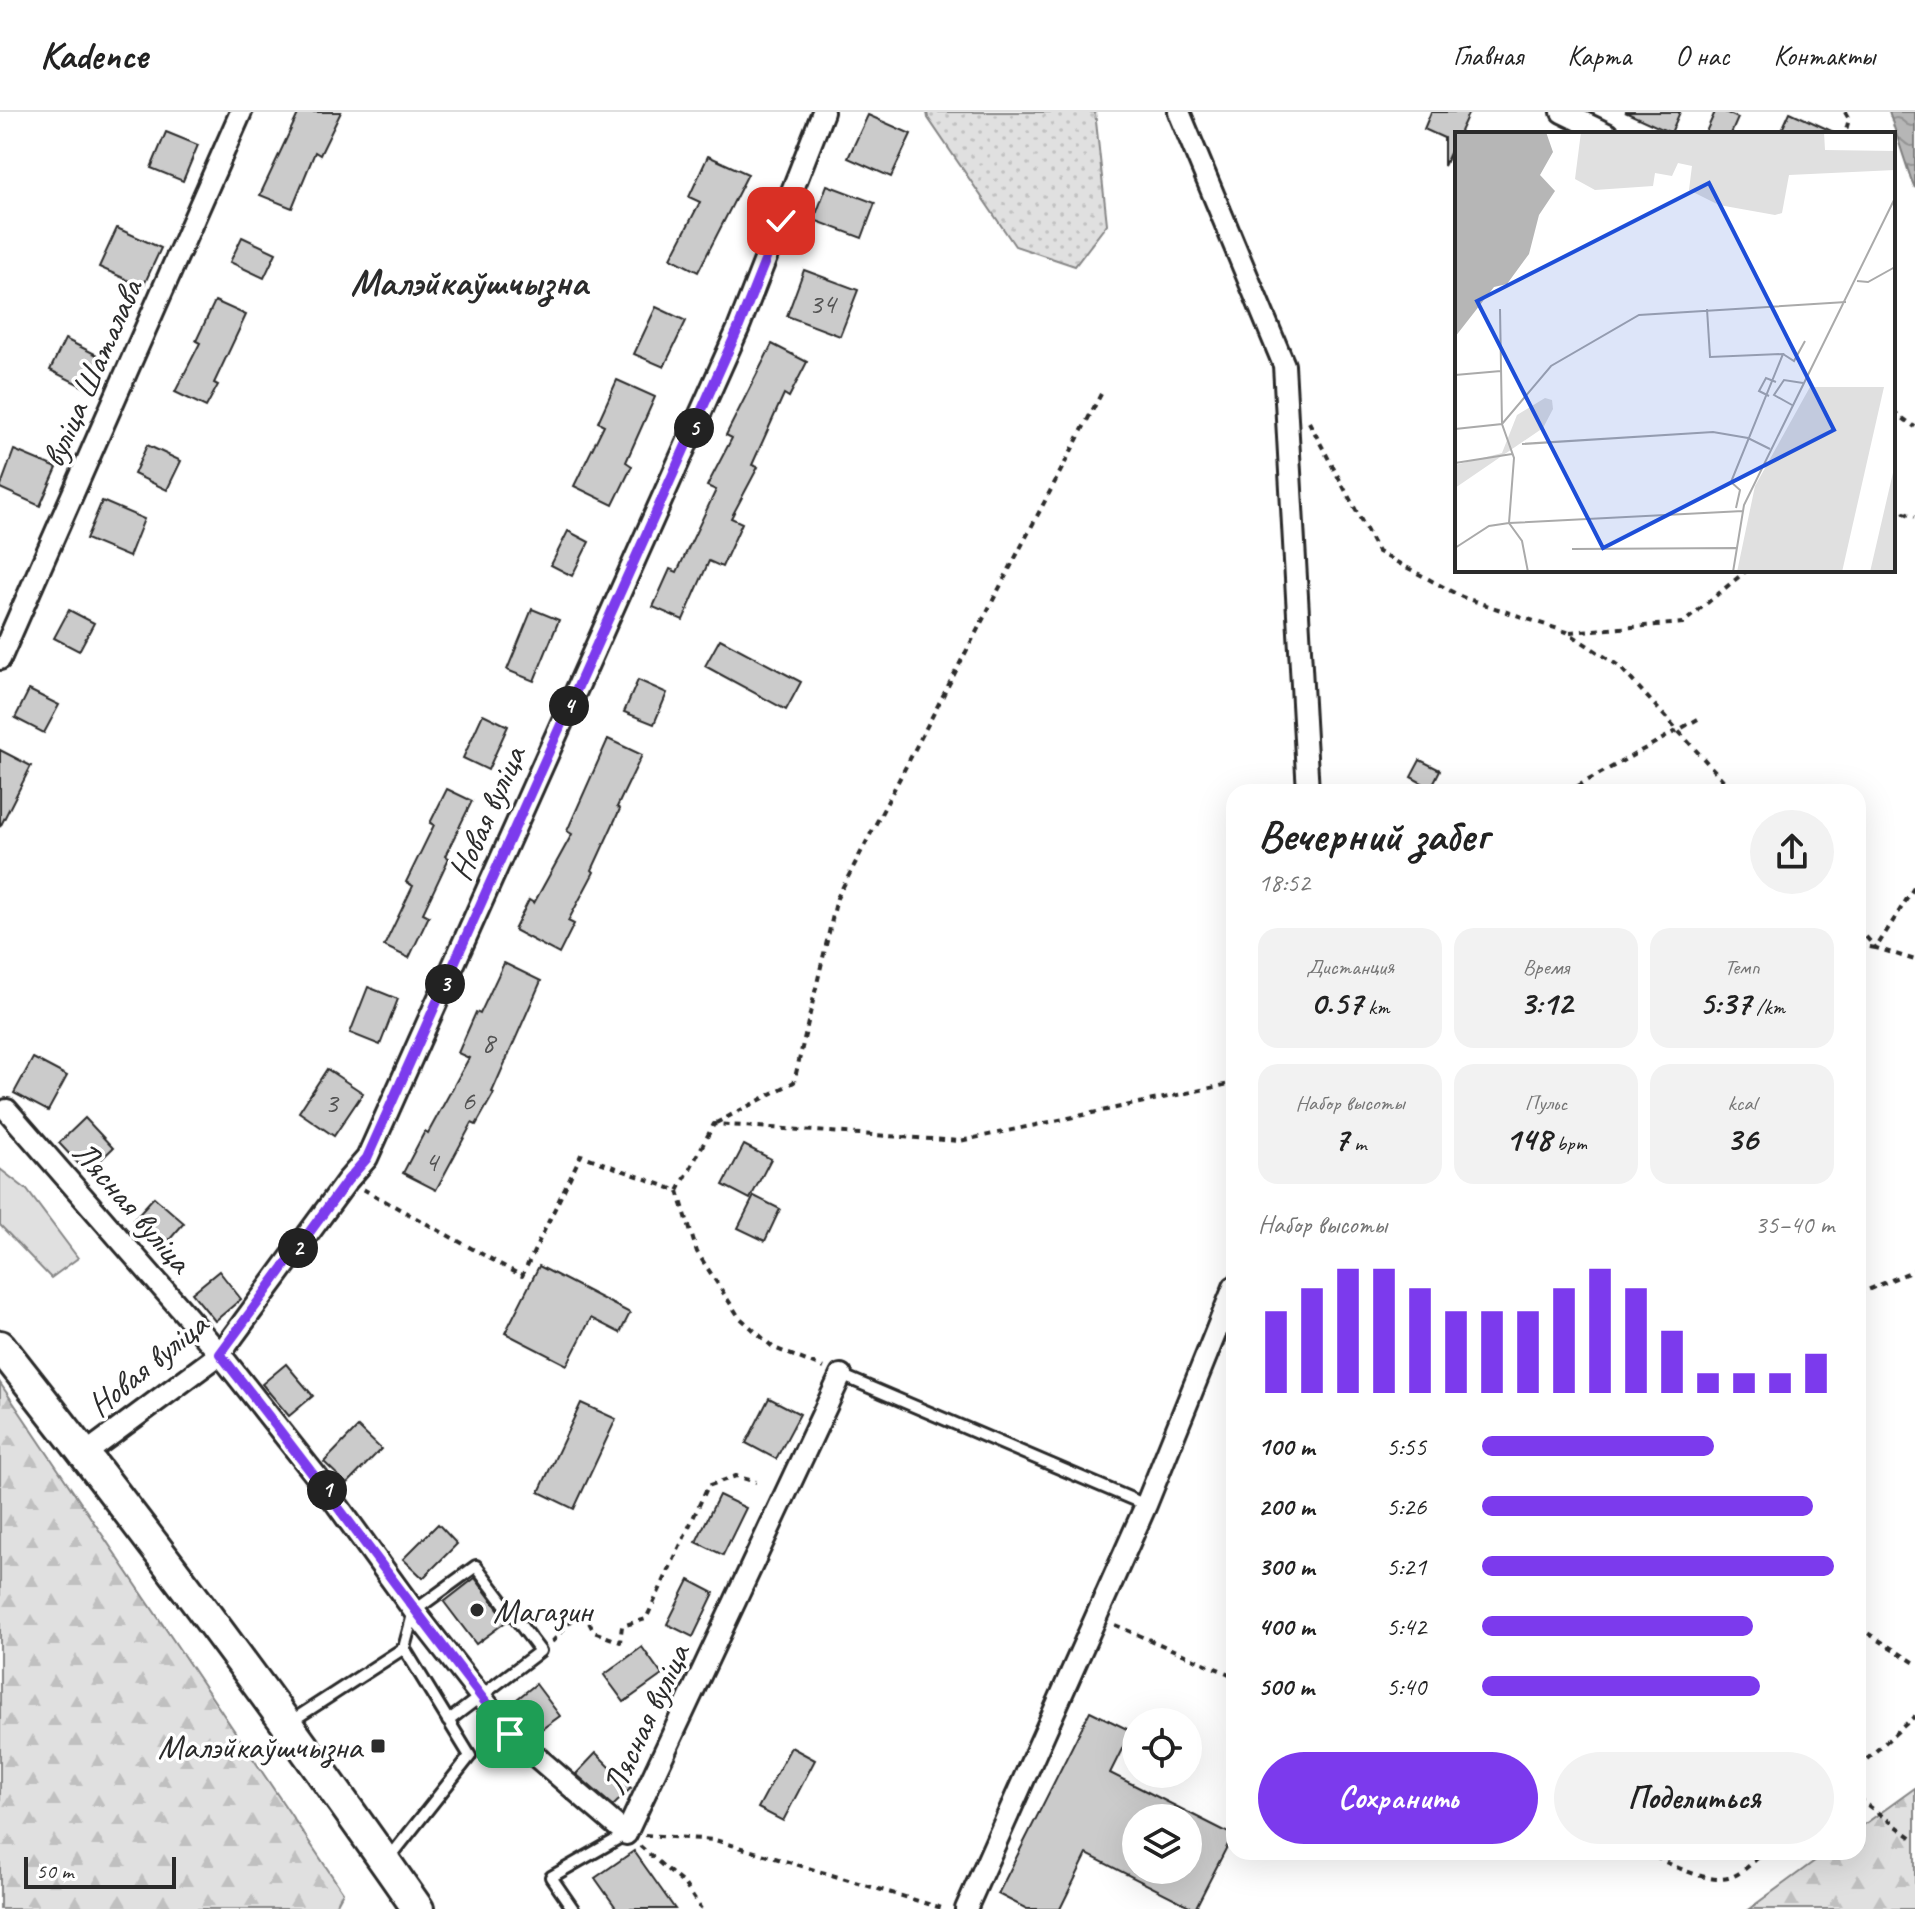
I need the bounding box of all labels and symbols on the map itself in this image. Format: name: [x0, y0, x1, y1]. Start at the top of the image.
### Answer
inset map: [1455, 132, 1895, 572]
pin: [747, 187, 815, 255]
district label: Малэйкаўшчызна: [350, 259, 591, 307]
street label: вуліца Шаталава: [31, 271, 153, 474]
house number: 34: [809, 284, 838, 322]
pin: 5: [674, 408, 714, 448]
pin: 4: [549, 686, 589, 726]
street label: Новая вуліца: [438, 738, 536, 887]
pin: 3: [425, 964, 465, 1004]
house number: 8: [481, 1023, 497, 1061]
house number: 6: [461, 1081, 476, 1119]
house number: 3: [324, 1083, 340, 1121]
street label: Лясная вуліца: [64, 1131, 203, 1283]
house number: 4: [424, 1142, 440, 1180]
pin: 2: [278, 1228, 318, 1268]
street label: Новая вуліца: [78, 1302, 218, 1426]
pin: 1: [307, 1470, 347, 1510]
place label: Магазин: [493, 1589, 595, 1632]
marker: Магазин: [468, 1601, 486, 1619]
street label: Лясная вуліца: [592, 1635, 700, 1801]
pin: [476, 1700, 544, 1768]
place label: Малэйкаўшчызна: [158, 1725, 364, 1768]
marker: Малэйкаўшчызна: [369, 1737, 387, 1755]
scale bar: [24, 1853, 176, 1889]

